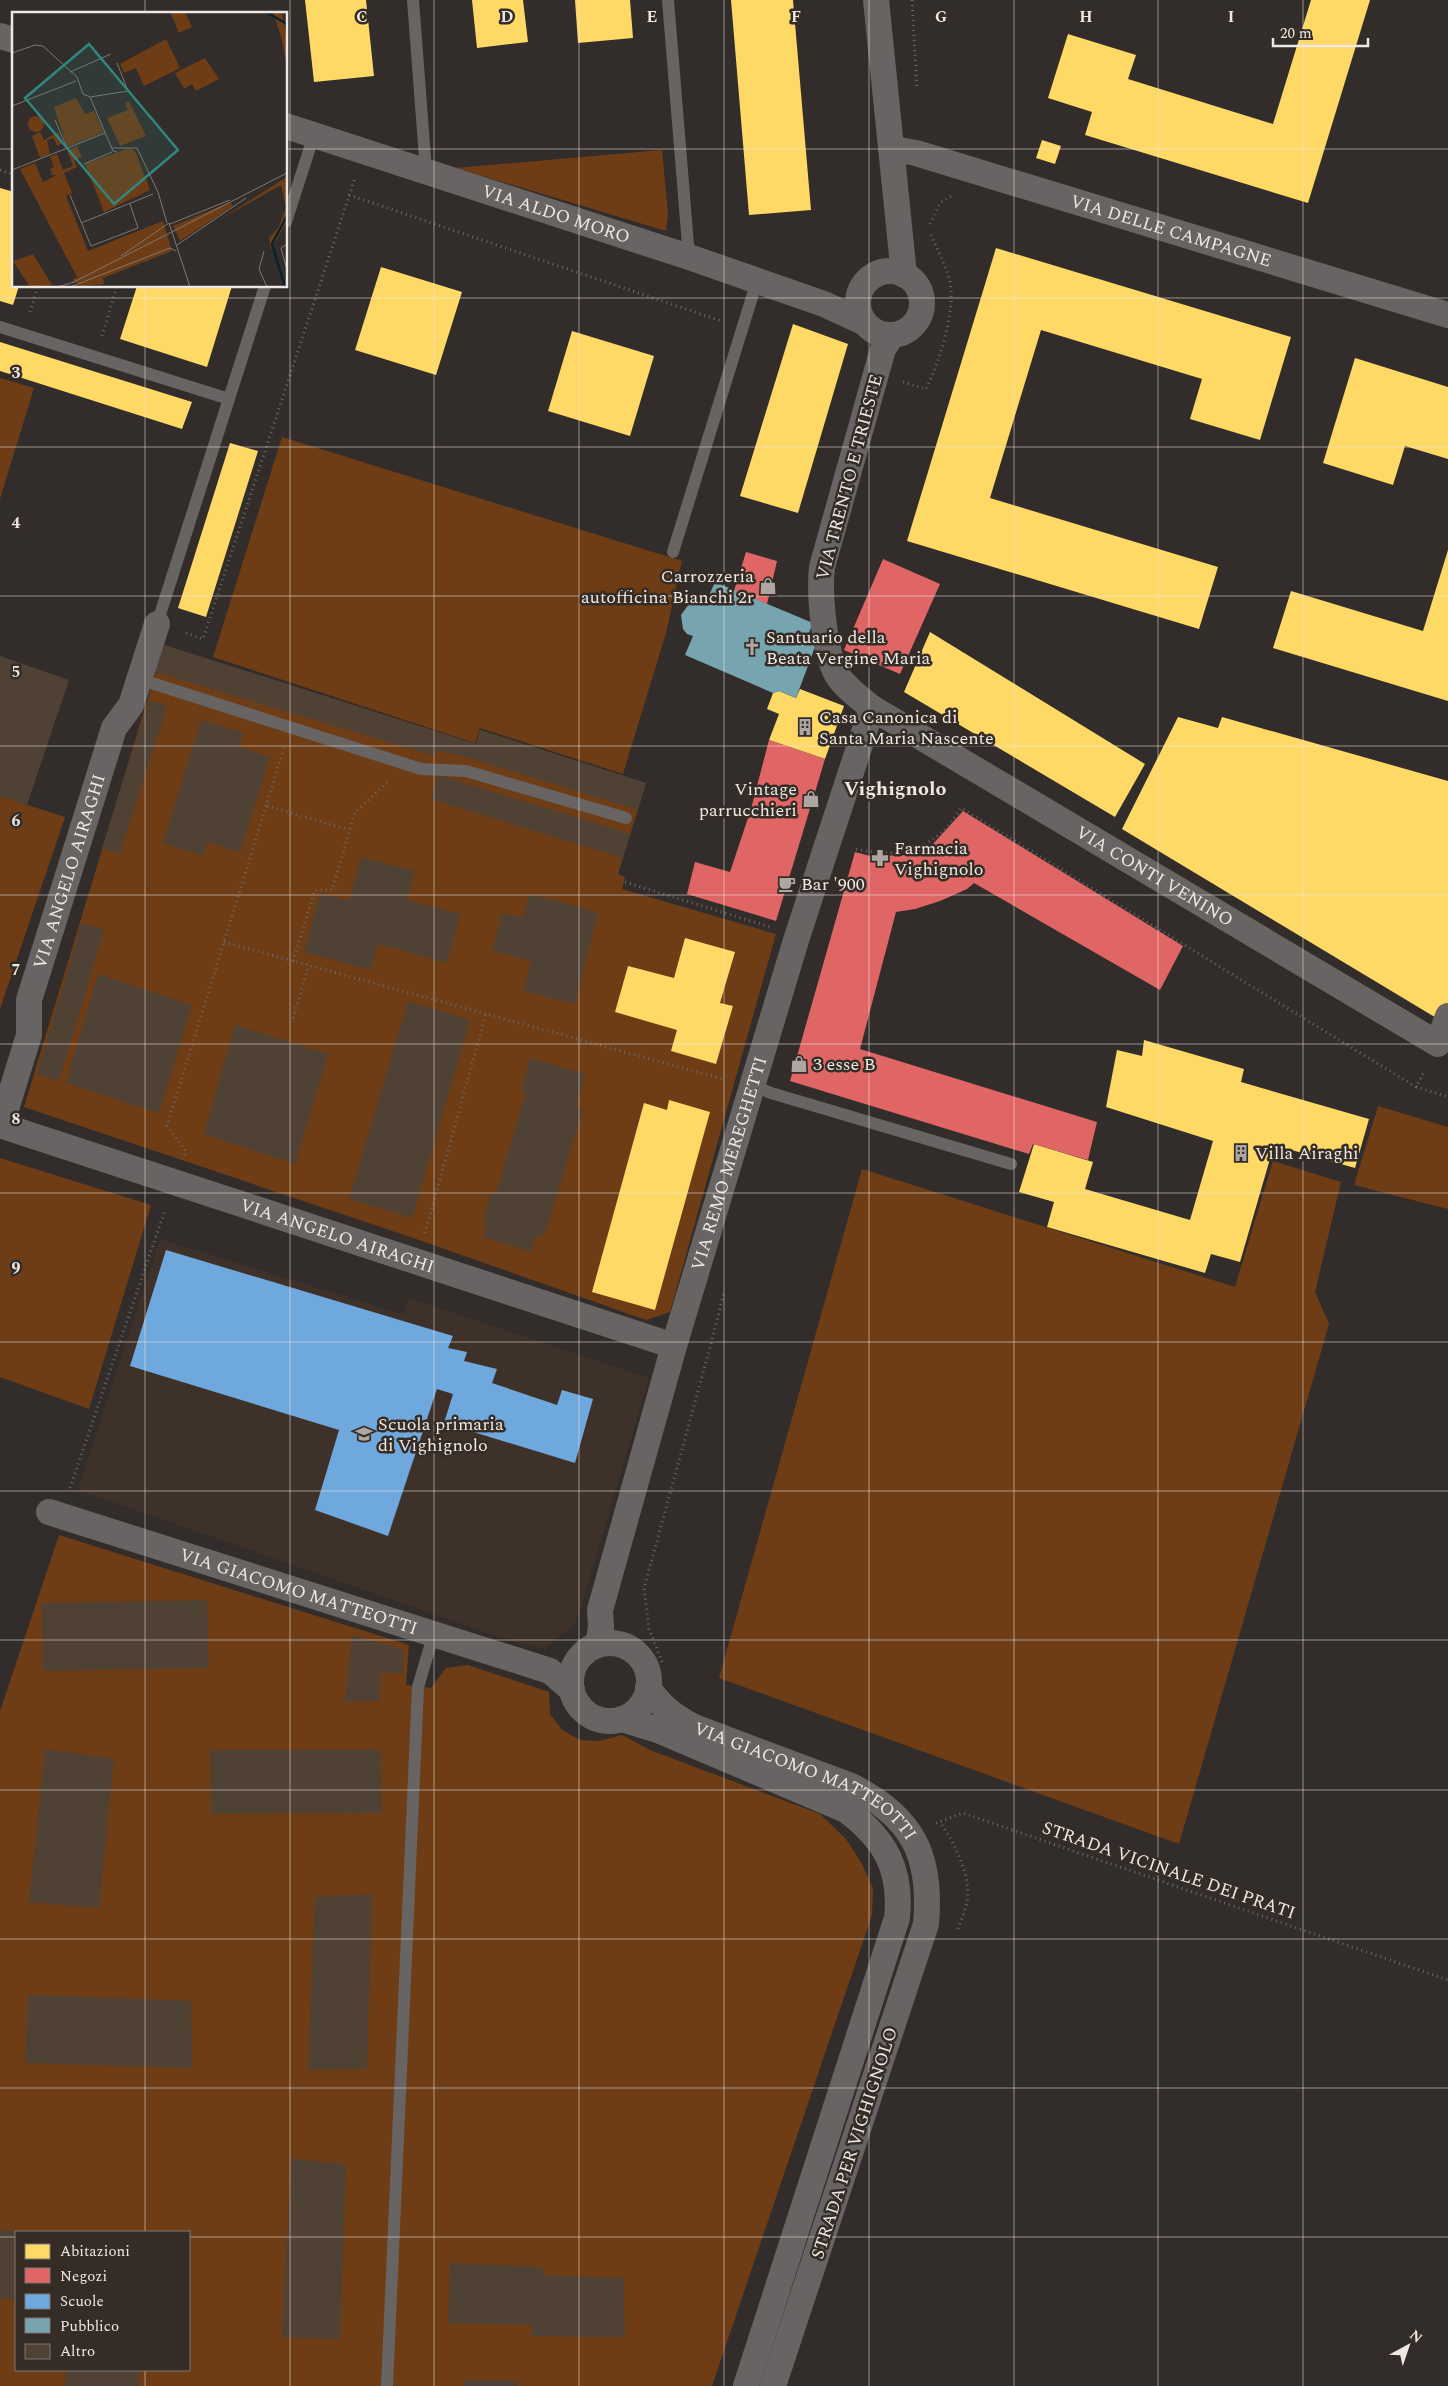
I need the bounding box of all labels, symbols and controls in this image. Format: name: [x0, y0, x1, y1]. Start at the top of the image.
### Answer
text: C: [356, 5, 368, 29]
text: D: [501, 5, 514, 29]
text: E: [647, 5, 657, 29]
text: F: [791, 5, 801, 29]
text: G: [935, 5, 947, 29]
text: H: [1079, 5, 1093, 29]
text: I: [1228, 5, 1234, 29]
inset map: [12, 12, 288, 288]
scale bar: [1273, 15, 1368, 47]
text: 20 m: [1280, 22, 1312, 45]
street label: VIA ALDO MORO: [478, 178, 634, 251]
street label: VIA DELLE CAMPAGNE: [1067, 188, 1275, 275]
text: 3: [12, 361, 21, 385]
street label: VIA TRENTO E TRIESTE: [809, 371, 890, 583]
text: 4: [12, 511, 21, 535]
place label: Carrozzeria autofficina Bianchi 2r: [581, 563, 754, 611]
shop icon: Carrozzeria autofficina Bianchi 2r: [758, 576, 778, 596]
place label: Santuario della Beata Vergine Maria: [766, 624, 931, 672]
church icon: Santuario della Beata Vergine Maria: [742, 637, 762, 657]
text: 5: [12, 660, 20, 684]
place label: Casa Canonica di Santa Maria Nascente: [819, 704, 994, 752]
building icon: Casa Canonica di Santa Maria Nascente: [795, 717, 815, 737]
street label: VIA ANGELO AIRAGHI: [26, 771, 113, 972]
district label: Vighignolo: [844, 774, 946, 804]
place label: Vintage parrucchieri: [699, 776, 797, 824]
shop icon: Vintage parrucchieri: [801, 789, 821, 809]
text: 6: [12, 809, 21, 833]
street label: VIA CONTI VENINO: [1070, 819, 1238, 934]
place label: Farmacia Vighignolo: [894, 835, 983, 883]
pharmacy icon: Farmacia Vighignolo: [870, 848, 890, 868]
place label: Bar '900: [801, 871, 865, 898]
cafe icon: Bar '900: [777, 874, 797, 894]
text: 7: [12, 958, 21, 982]
place label: 3 esse B: [813, 1051, 876, 1078]
street label: VIA REMO MEREGHETTI: [684, 1053, 774, 1274]
shop icon: 3 esse B: [789, 1054, 809, 1074]
text: 8: [12, 1107, 21, 1131]
place label: Villa Airaghi: [1255, 1140, 1359, 1167]
building icon: Villa Airaghi: [1231, 1143, 1251, 1163]
street label: VIA ANGELO AIRAGHI: [236, 1192, 438, 1281]
text: 9: [12, 1256, 21, 1280]
place label: Scuola primaria di Vighignolo: [378, 1411, 504, 1459]
school or university icon: Scuola primaria di Vighignolo: [354, 1424, 374, 1444]
street label: VIA GIACOMO MATTEOTTI: [176, 1541, 421, 1642]
street label: VIA GIACOMO MATTEOTTI: [690, 1715, 923, 1845]
street label: STRADA VICINALE DEI PRATI: [1038, 1814, 1299, 1927]
street label: STRADA PER VIGHIGNOLO: [804, 2024, 905, 2263]
legend: [15, 2231, 190, 2371]
text: Abitazioni: [60, 2240, 130, 2263]
text: Negozi: [60, 2265, 107, 2288]
text: Scuole: [60, 2290, 104, 2313]
text: Pubblico: [60, 2315, 119, 2338]
north arrow: [1383, 2321, 1433, 2371]
text: N: [1405, 2325, 1427, 2348]
text: Altro: [60, 2340, 95, 2363]

